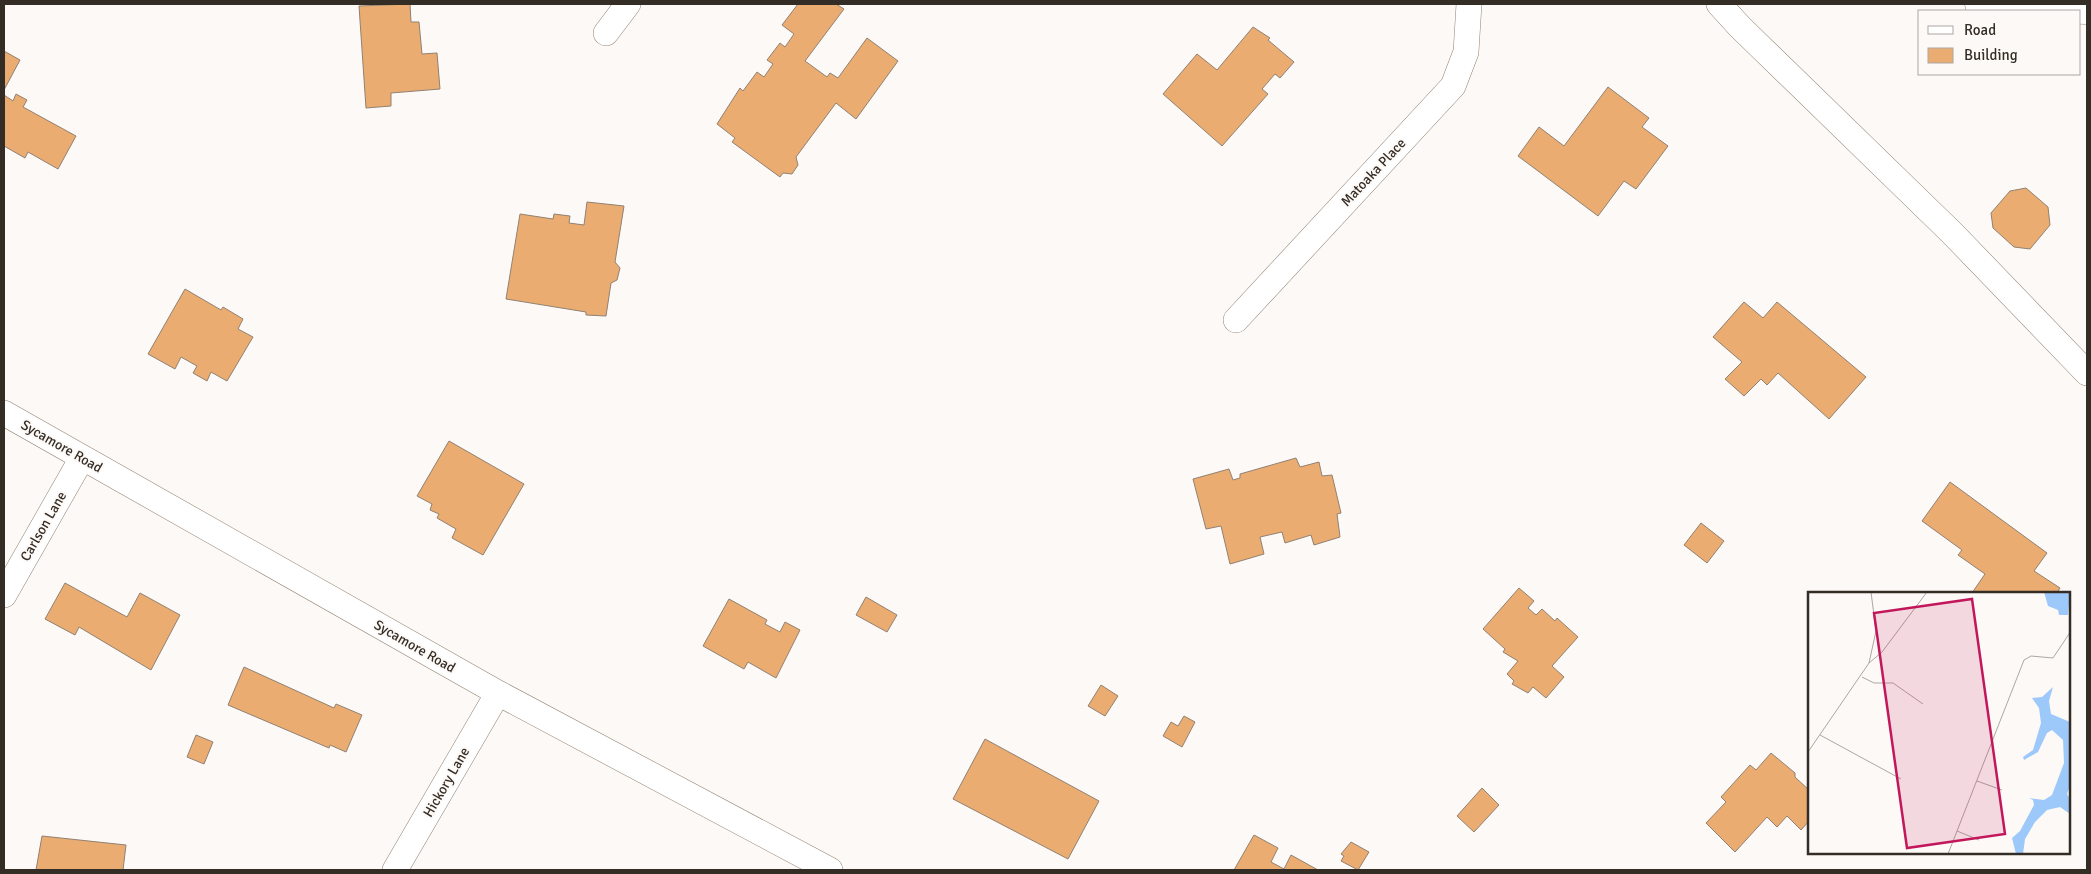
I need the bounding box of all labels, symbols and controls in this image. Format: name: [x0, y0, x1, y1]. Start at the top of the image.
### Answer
legend: [1918, 10, 2081, 75]
text: Road: [1964, 21, 1996, 39]
text: Building: [1964, 46, 2018, 64]
street label: Matoaka Place: [1337, 135, 1409, 210]
street label: Sycamore Road: [18, 416, 105, 477]
street label: Carlson Lane: [17, 488, 70, 564]
inset map: [1808, 592, 2071, 854]
street label: Sycamore Road: [371, 616, 458, 677]
street label: Hickory Lane: [420, 744, 473, 820]

